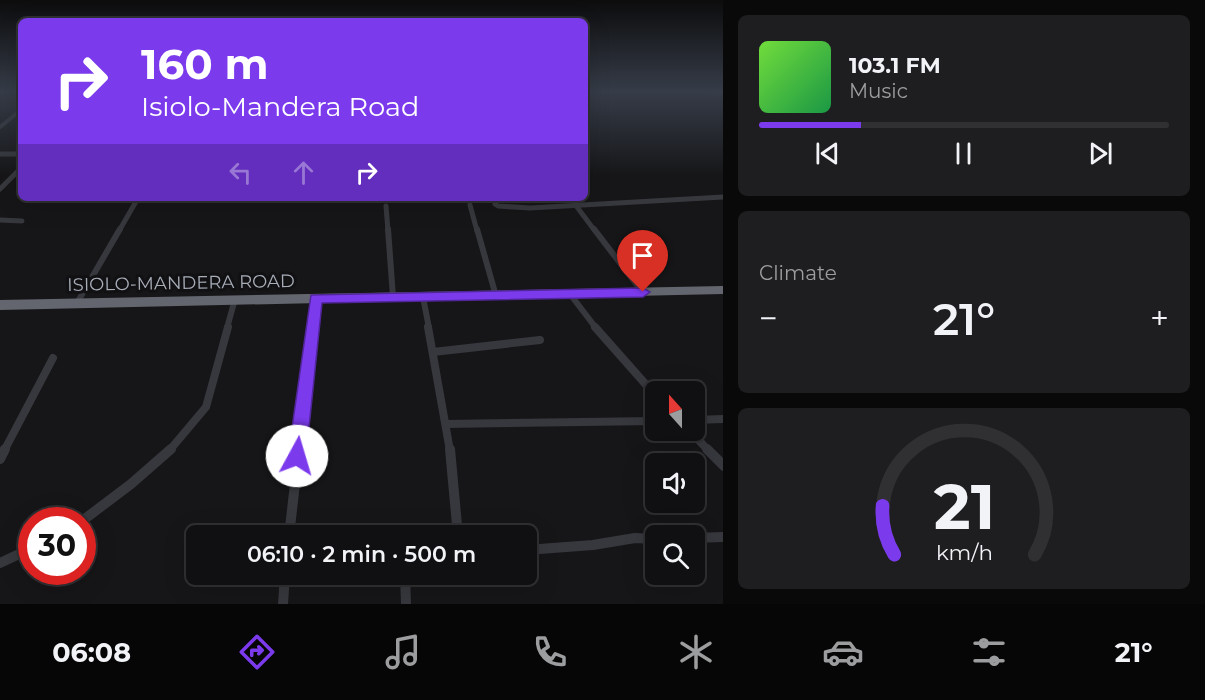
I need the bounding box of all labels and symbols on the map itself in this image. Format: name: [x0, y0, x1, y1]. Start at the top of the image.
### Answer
pin: [617, 230, 668, 292]
street label: ISIOLO-MANDERA ROAD: [67, 270, 295, 296]
north arrow: [645, 381, 705, 441]
position arrow: [265, 424, 329, 488]
speed limit sign: 30: [18, 507, 96, 585]

